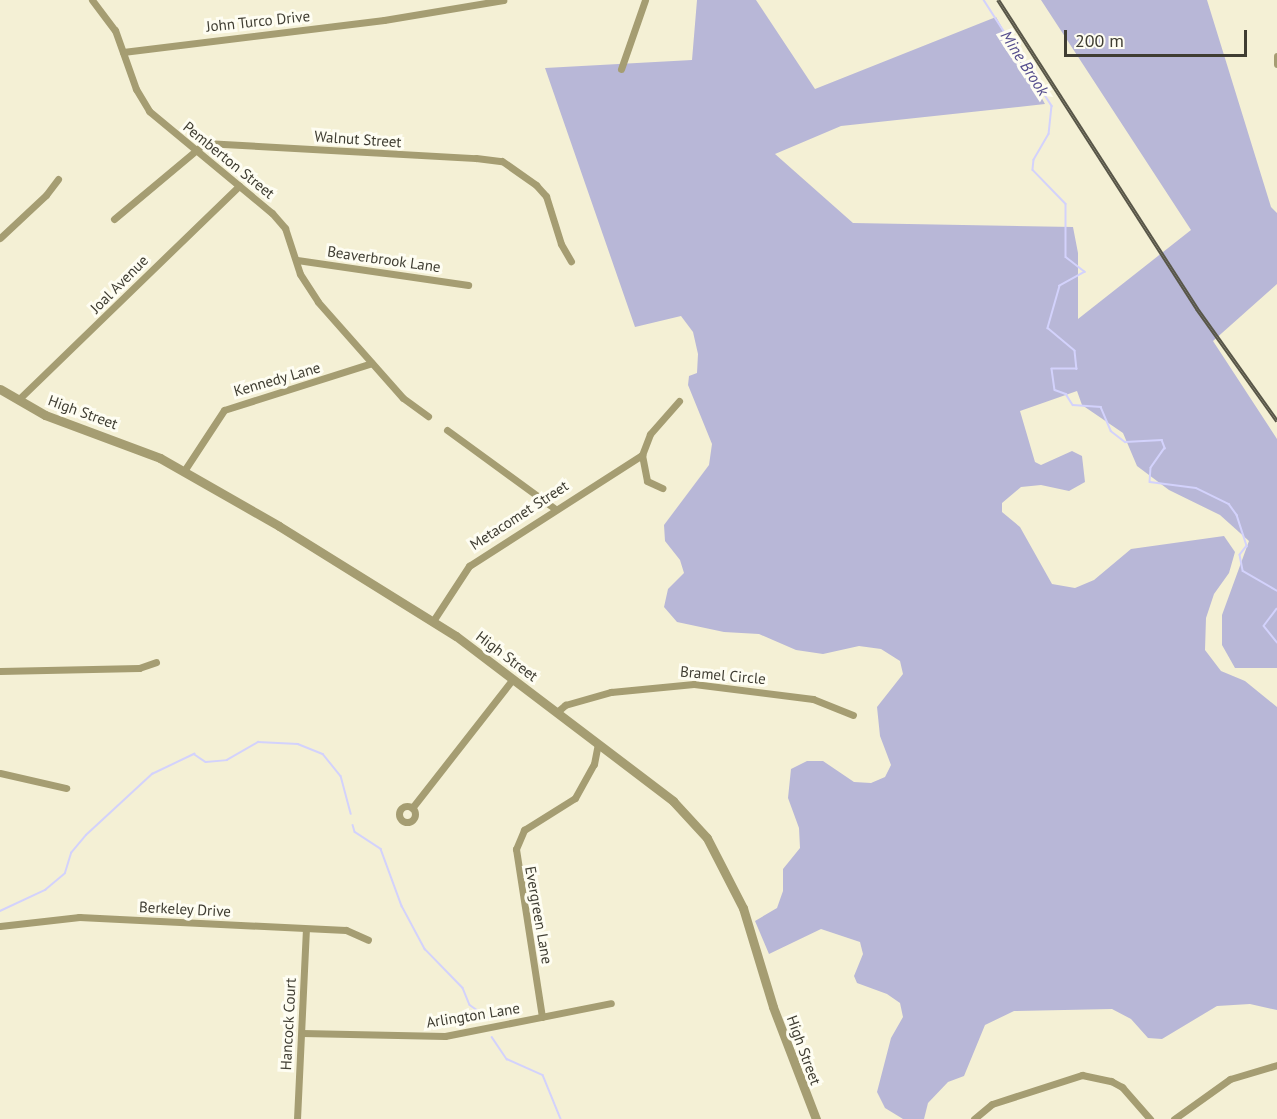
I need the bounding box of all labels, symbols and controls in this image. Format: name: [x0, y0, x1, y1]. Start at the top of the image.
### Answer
street label: John Turco Drive: [205, 7, 311, 35]
scale bar: [1067, 18, 1250, 56]
water label: Mine Brook: [997, 27, 1053, 99]
text: 200 m: [1075, 29, 1124, 52]
street label: Pemberton Street: [180, 118, 278, 202]
street label: Walnut Street: [314, 127, 402, 151]
street label: Beaverbrook Lane: [326, 242, 442, 276]
street label: Joal Avenue: [86, 251, 152, 317]
street label: Kennedy Lane: [231, 358, 323, 400]
street label: High Street: [46, 391, 120, 433]
street label: Metacomet Street: [466, 476, 572, 554]
street label: High Street: [473, 627, 541, 685]
street label: Bramel Circle: [679, 662, 767, 688]
street label: Evergreen Lane: [522, 865, 556, 965]
street label: Berkeley Drive: [138, 898, 232, 920]
street label: Hancock Court: [277, 977, 299, 1071]
street label: Arlington Lane: [425, 999, 521, 1031]
street label: High Street: [783, 1013, 825, 1087]

